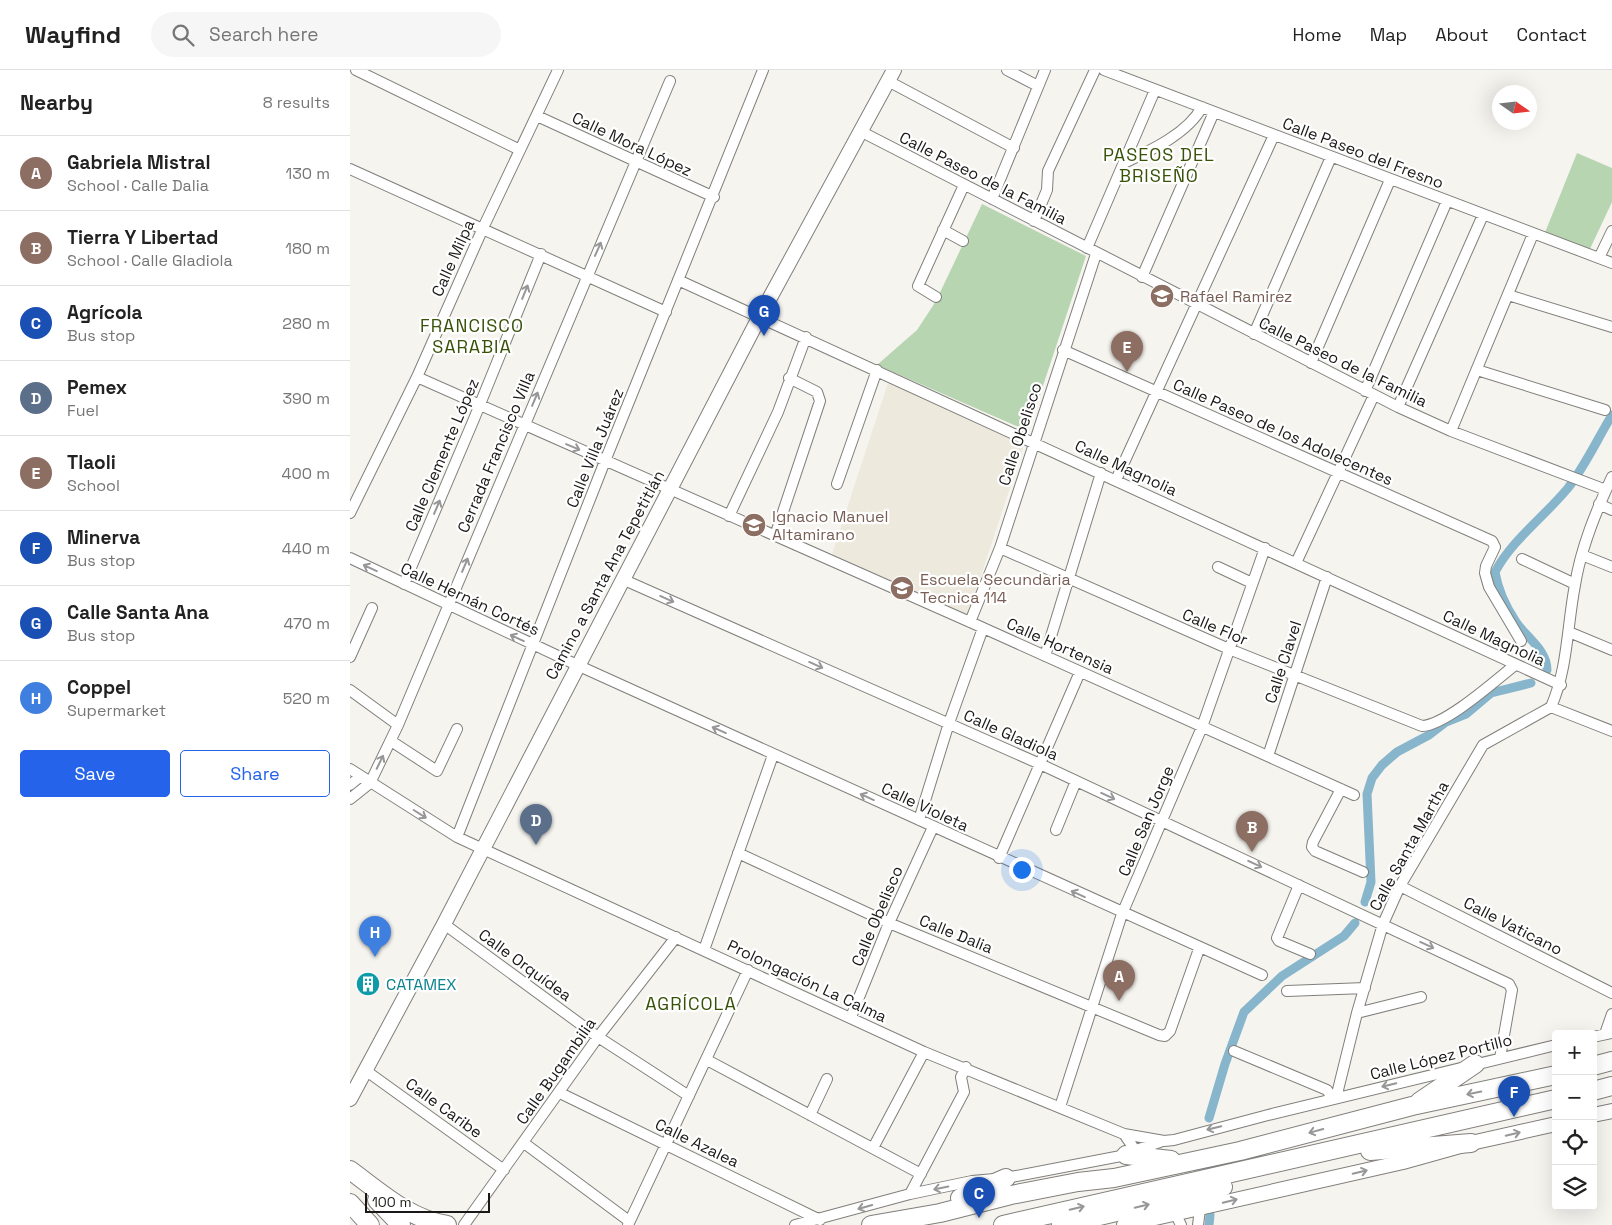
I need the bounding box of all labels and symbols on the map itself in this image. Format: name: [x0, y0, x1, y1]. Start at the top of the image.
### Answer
north arrow: [1492, 85, 1537, 130]
street label: Calle Mora López: [569, 107, 695, 181]
street label: Calle Paseo del Fresno: [1279, 113, 1447, 193]
street label: Calle Paseo de la Familia: [896, 127, 1070, 229]
district label: PASEOS DEL BRISEÑO: [1103, 143, 1215, 187]
street label: Calle Milpa: [427, 216, 479, 300]
one-way arrow: [593, 242, 603, 257]
school or university icon: Rafael Ramirez: [1149, 283, 1175, 309]
one-way arrow: [521, 285, 531, 300]
place label: Rafael Ramirez: [1180, 286, 1292, 307]
pin: G: [748, 295, 780, 336]
street label: Calle Paseo de la Familia: [1255, 312, 1431, 412]
district label: FRANCISCO SARABIA: [420, 314, 524, 358]
pin: E: [1111, 331, 1143, 372]
street label: Cerrada Francisco Villa: [452, 368, 540, 536]
street label: Calle Paseo de los Adolecentes: [1170, 374, 1396, 490]
street label: Calle Clemente López: [400, 375, 484, 535]
street label: Calle Obelisco: [993, 380, 1047, 488]
street label: Calle Villa Juárez: [561, 385, 629, 511]
one-way arrow: [530, 392, 540, 407]
street label: Calle Magnolia: [1071, 435, 1181, 501]
one-way arrow: [565, 442, 580, 452]
street label: Camino a Santa Ana Tepetitlán: [541, 467, 669, 683]
one-way arrow: [432, 500, 442, 515]
place label: Ignacio Manuel Altamirano: [772, 506, 888, 545]
school or university icon: Ignacio Manuel Altamirano: [741, 512, 767, 538]
street label: Calle Hernán Cortés: [397, 558, 543, 640]
one-way arrow: [461, 558, 471, 573]
one-way arrow: [363, 562, 378, 572]
place label: Escuela Secundaria Tecnica 114: [920, 569, 1071, 608]
school or university icon: Escuela Secundaria Tecnica 114: [889, 575, 915, 601]
one-way arrow: [659, 595, 674, 605]
street label: Calle Flor: [1179, 604, 1251, 650]
street label: Calle Magnolia: [1439, 605, 1549, 671]
street label: Calle Hortensia: [1003, 613, 1117, 679]
street label: Calle Clavel: [1260, 618, 1306, 706]
one-way arrow: [510, 632, 525, 642]
one-way arrow: [808, 660, 823, 670]
street label: Calle Gladiola: [960, 705, 1062, 765]
one-way arrow: [712, 725, 727, 734]
one-way arrow: [376, 755, 385, 770]
street label: Calle San Jorge: [1113, 762, 1179, 880]
street label: Calle Santa Martha: [1365, 777, 1453, 915]
street label: Calle Violeta: [878, 778, 972, 836]
one-way arrow: [1100, 791, 1115, 801]
one-way arrow: [860, 792, 875, 801]
pin: D: [520, 804, 552, 845]
one-way arrow: [413, 810, 427, 820]
pin: B: [1236, 811, 1268, 852]
your location: [1009, 857, 1035, 883]
one-way arrow: [1247, 860, 1262, 870]
street label: Calle Obelisco: [846, 863, 908, 969]
one-way arrow: [1071, 888, 1086, 898]
street label: Calle Vaticano: [1460, 892, 1566, 960]
street label: Calle Dalia: [916, 910, 996, 958]
pin: H: [359, 916, 391, 957]
street label: Calle Orquídea: [474, 924, 576, 1006]
street label: Prolongación La Calma: [724, 935, 890, 1027]
one-way arrow: [1419, 941, 1434, 951]
pin: A: [1103, 960, 1135, 1001]
building icon: CATAMEX: [355, 971, 381, 997]
place label: CATAMEX: [386, 974, 456, 995]
district label: AGRÍCOLA: [645, 992, 737, 1015]
street label: Calle Bugambilia: [511, 1013, 601, 1129]
street label: Calle López Portillo: [1368, 1029, 1514, 1085]
street label: Calle Caribe: [401, 1073, 487, 1143]
pin: F: [1498, 1076, 1530, 1117]
one-way arrow: [1382, 1081, 1398, 1090]
one-way arrow: [1467, 1089, 1483, 1099]
street label: Calle Azalea: [652, 1114, 742, 1172]
one-way arrow: [1207, 1124, 1223, 1133]
one-way arrow: [1309, 1127, 1325, 1136]
one-way arrow: [1505, 1129, 1521, 1138]
one-way arrow: [1351, 1167, 1367, 1176]
pin: C: [963, 1177, 995, 1218]
one-way arrow: [933, 1184, 949, 1193]
scale bar: [365, 1190, 490, 1213]
one-way arrow: [1222, 1196, 1238, 1205]
one-way arrow: [1134, 1201, 1150, 1210]
one-way arrow: [857, 1203, 873, 1212]
one-way arrow: [1069, 1203, 1085, 1212]

